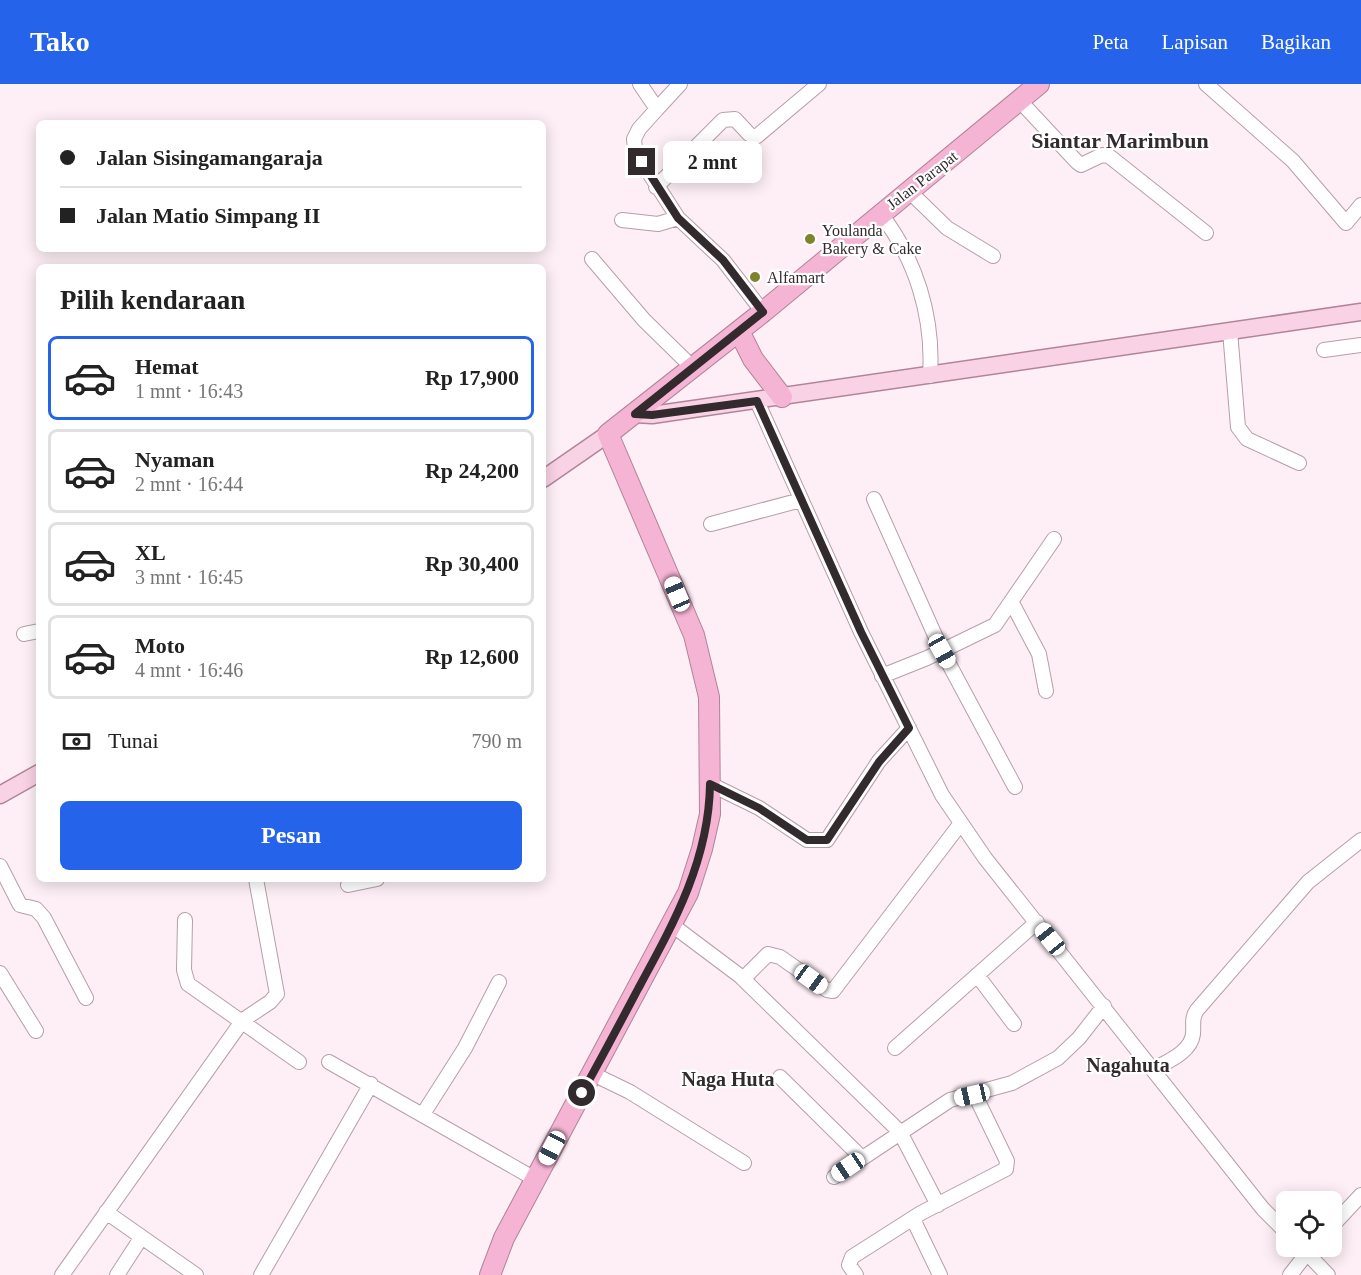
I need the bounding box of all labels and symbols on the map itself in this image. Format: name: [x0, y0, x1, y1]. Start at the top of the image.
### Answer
district label: Siantar Marimbun: [1031, 128, 1209, 153]
callout: 2 mnt: [663, 141, 762, 183]
street label: Jalan Parapat: [883, 147, 962, 214]
route end: [628, 148, 655, 175]
place label: Youlanda Bakery & Cake: [822, 222, 922, 258]
marker: Youlanda Bakery & Cake: [803, 232, 817, 246]
place label: Alfamart: [767, 269, 825, 286]
marker: Alfamart: [748, 270, 762, 284]
car: [662, 574, 692, 614]
car: [925, 631, 959, 671]
car: [1032, 919, 1068, 959]
car: [791, 961, 831, 997]
district label: Nagahuta: [1086, 1054, 1170, 1077]
district label: Naga Huta: [682, 1068, 774, 1091]
route start: [568, 1079, 595, 1106]
car: [952, 1082, 992, 1108]
car: [536, 1128, 568, 1168]
car: [828, 1149, 868, 1185]

